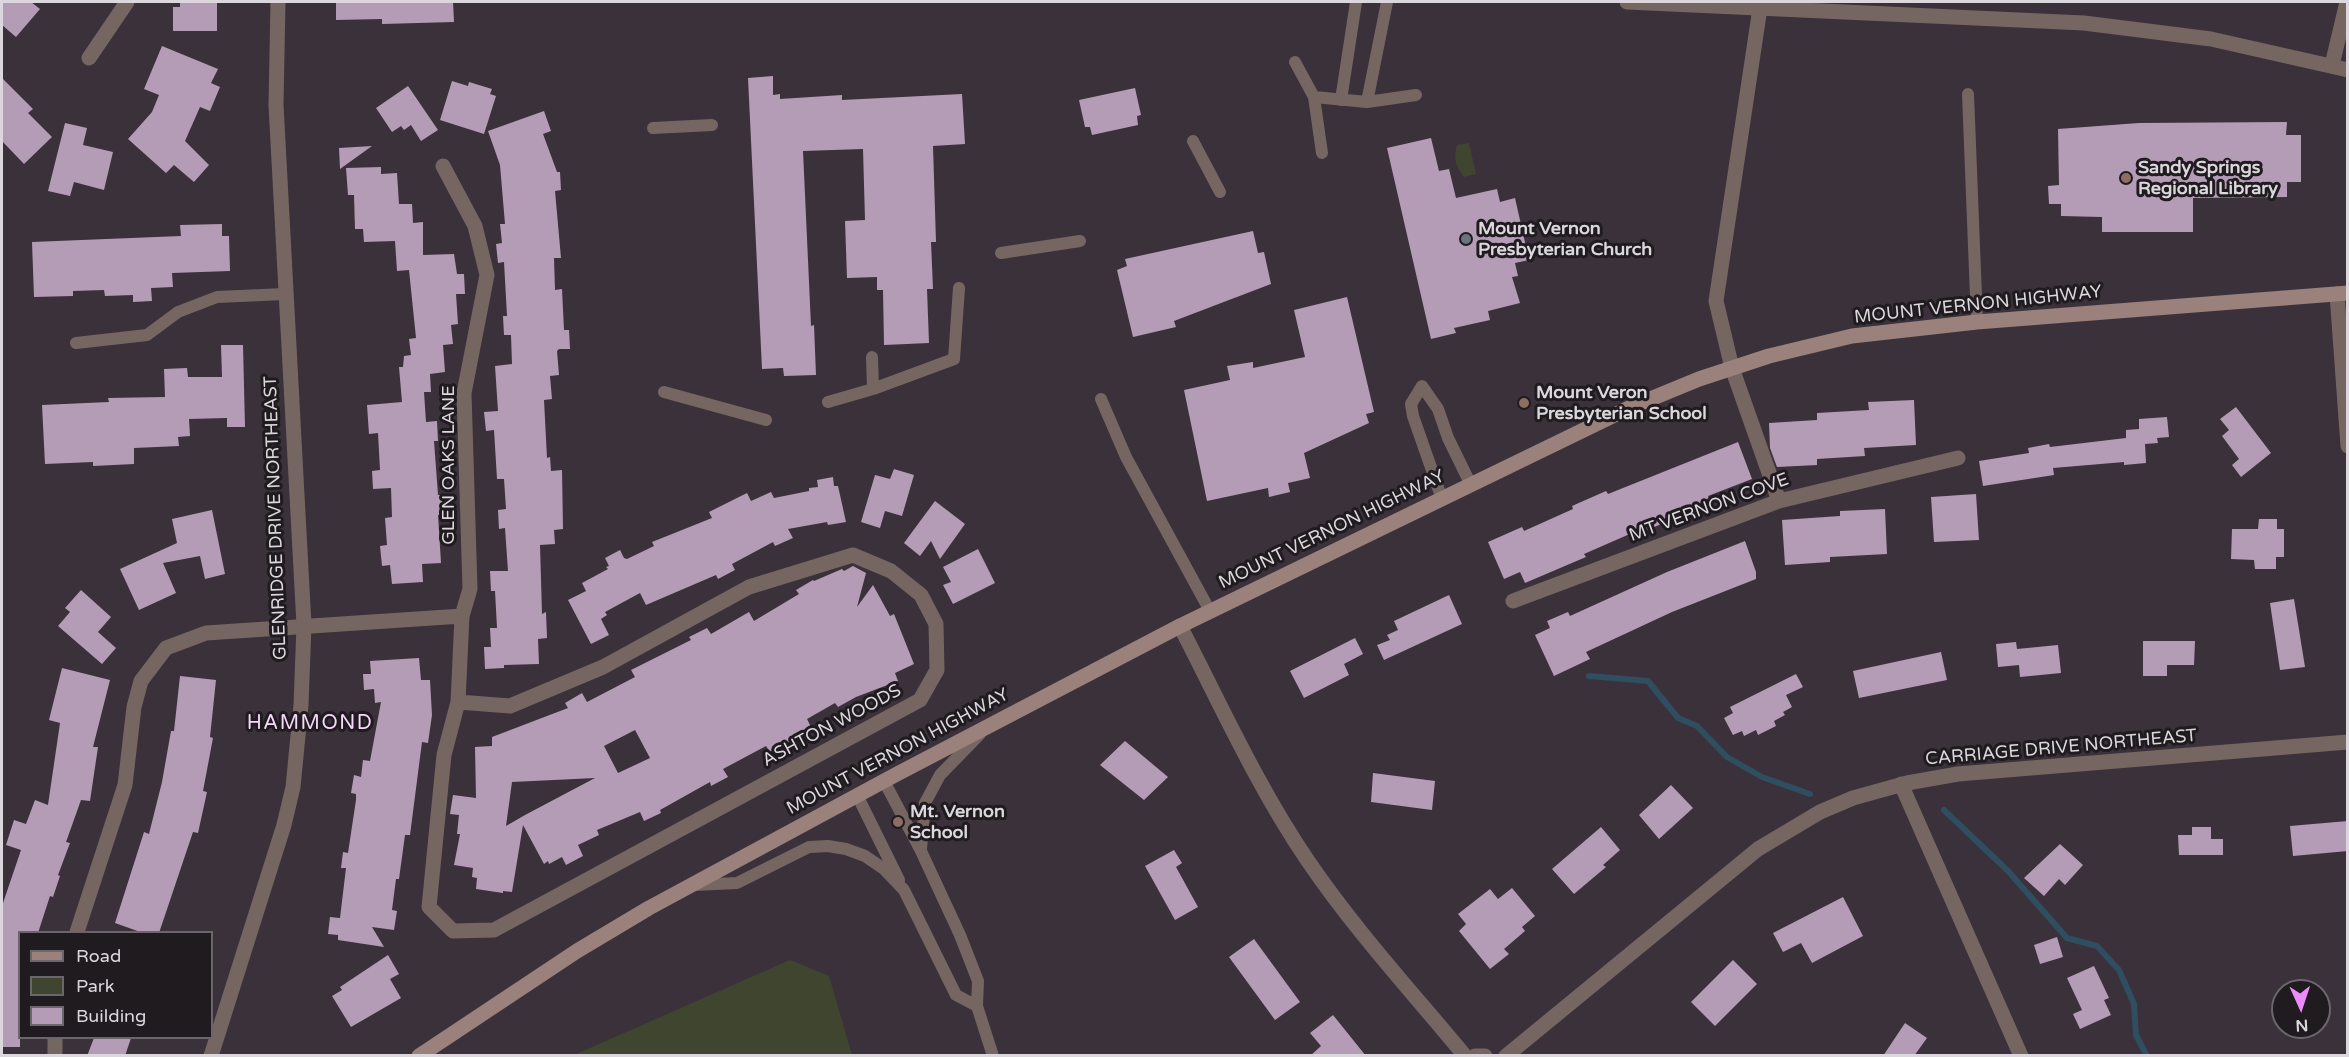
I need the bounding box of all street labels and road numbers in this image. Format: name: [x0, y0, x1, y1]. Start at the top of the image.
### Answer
street label: MOUNT VERNON HIGHWAY: [1853, 281, 2103, 329]
street label: GLENRIDGE DRIVE NORTHEAST: [260, 376, 292, 660]
street label: GLEN OAKS LANE: [438, 385, 460, 545]
street label: MOUNT VERNON HIGHWAY: [1215, 466, 1449, 594]
street label: MT VERNON COVE: [1626, 469, 1792, 547]
street label: ASHTON WOODS: [759, 680, 905, 772]
street label: MOUNT VERNON HIGHWAY: [783, 684, 1013, 820]
street label: CARRIAGE DRIVE NORTHEAST: [1924, 725, 2198, 771]

